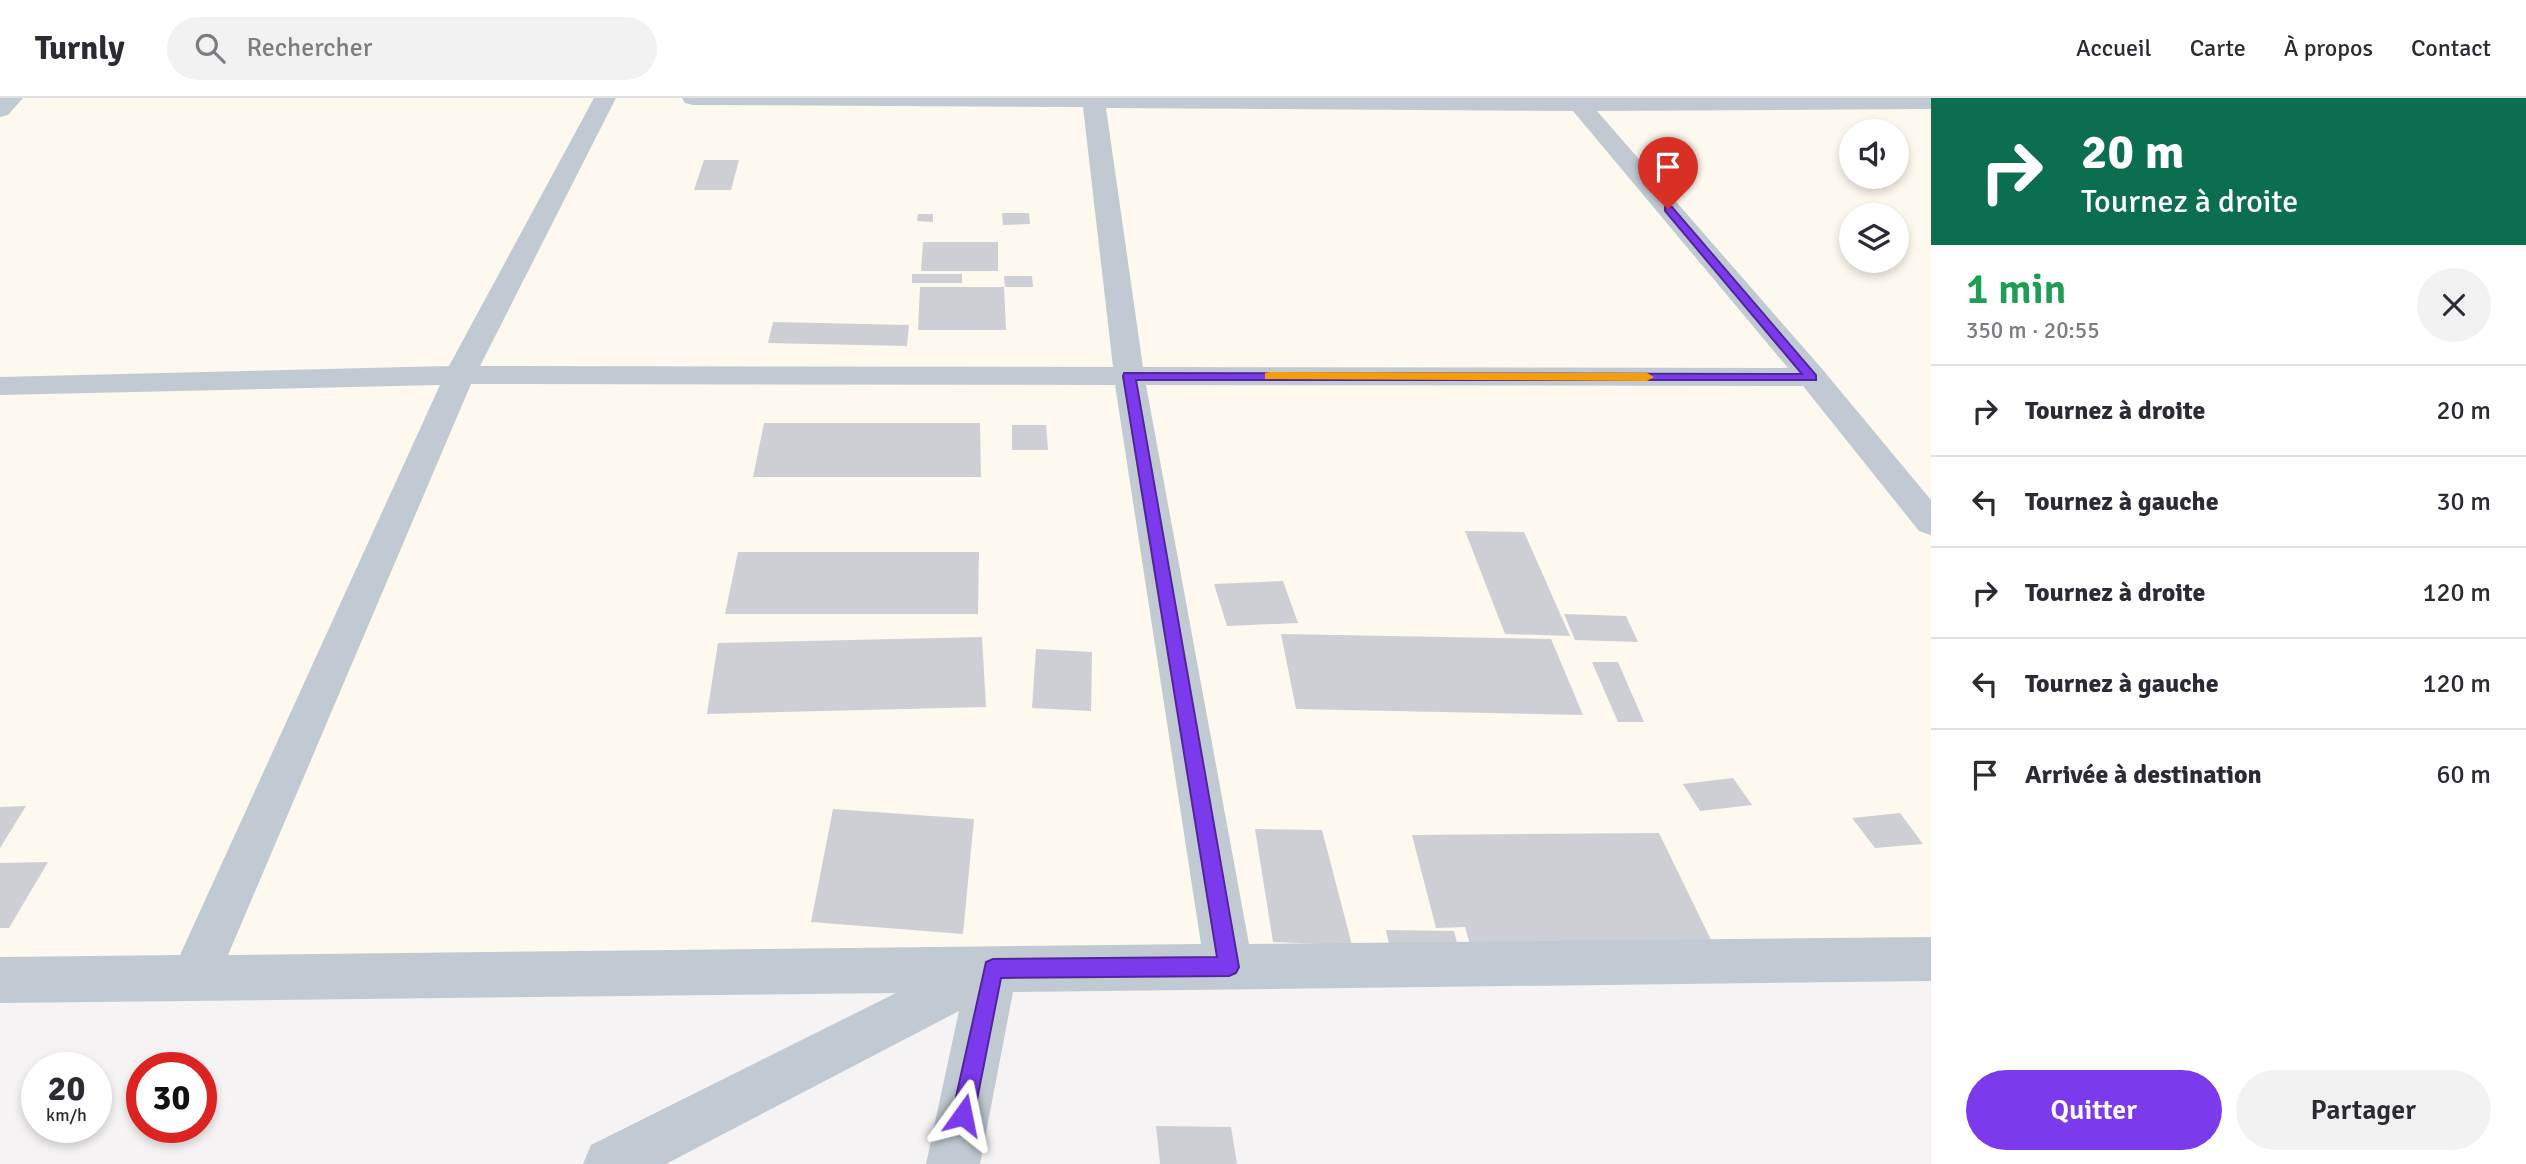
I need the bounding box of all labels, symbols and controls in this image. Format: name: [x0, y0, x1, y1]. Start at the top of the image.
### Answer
search box: [167, 17, 657, 80]
text: Turnly: [35, 28, 125, 69]
icon: search: [191, 29, 229, 67]
text: Rechercher: [247, 32, 372, 64]
text: Accueil: [2076, 33, 2152, 63]
text: Carte: [2190, 33, 2246, 63]
text: À propos: [2284, 33, 2373, 63]
text: Contact: [2411, 33, 2491, 63]
map controls: [1839, 119, 1909, 273]
button: sound: [1839, 119, 1909, 189]
text: 20 m: [2081, 122, 2184, 182]
icon: right: [1966, 126, 2057, 217]
pin: [1638, 137, 1698, 209]
icon: arrive: [1649, 148, 1687, 186]
text: Tournez à droite: [2081, 182, 2298, 221]
button: layers: [1839, 203, 1909, 273]
text: 1 min: [1966, 264, 2067, 315]
button: close: [2417, 268, 2491, 342]
text: 350 m · 20:55: [1966, 316, 2100, 345]
icon: right: [1966, 392, 2004, 430]
text: Tournez à droite: [2025, 395, 2205, 427]
text: 20 m: [2436, 395, 2491, 427]
icon: left: [1966, 483, 2004, 521]
text: Tournez à gauche: [2025, 486, 2219, 518]
text: 30 m: [2436, 486, 2491, 518]
icon: right: [1966, 574, 2004, 612]
text: Tournez à droite: [2025, 577, 2205, 609]
text: 120 m: [2422, 577, 2491, 609]
icon: left: [1966, 665, 2004, 703]
text: Tournez à gauche: [2025, 668, 2219, 700]
text: 120 m: [2422, 668, 2491, 700]
icon: arrive: [1966, 756, 2004, 794]
text: Arrivée à destination: [2025, 759, 2262, 791]
text: 60 m: [2436, 759, 2491, 791]
speed limit sign: 30: [126, 1052, 217, 1143]
text: 20: [48, 1067, 85, 1110]
button: Quitter: [1966, 1070, 2222, 1150]
button: Partager: [2236, 1070, 2491, 1150]
position arrow: [926, 1078, 1000, 1152]
text: km/h: [46, 1104, 87, 1126]

